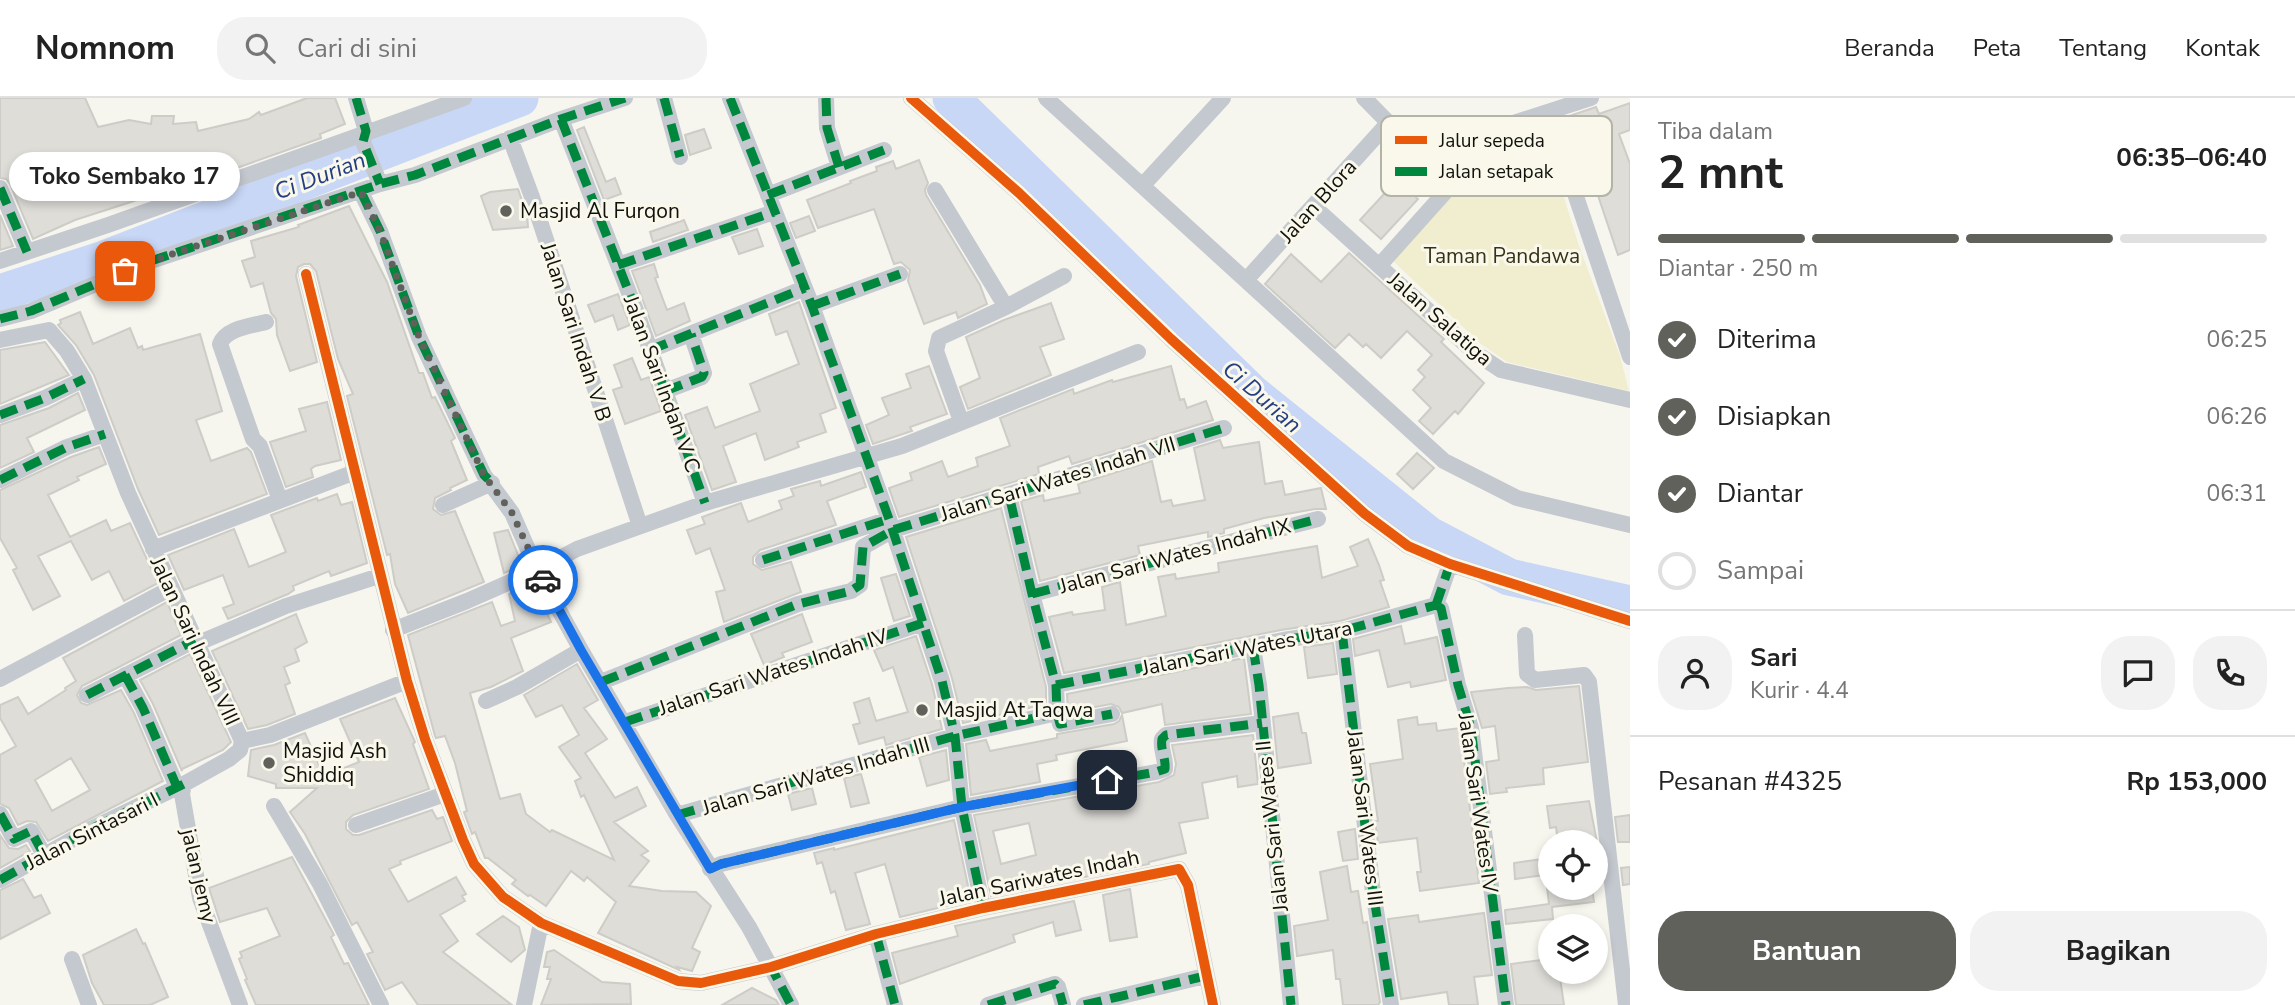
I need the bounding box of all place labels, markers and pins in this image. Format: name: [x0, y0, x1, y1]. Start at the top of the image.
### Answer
callout: Toko Sembako 17: [10, 152, 241, 201]
place label: Masjid Al Furqon: [520, 197, 680, 225]
marker: Masjid Al Furqon: [498, 203, 514, 219]
pin: [95, 241, 155, 301]
place label: Masjid At Taqwa: [936, 696, 1093, 724]
marker: Masjid At Taqwa: [914, 702, 930, 718]
place label: Masjid Ash Shiddiq: [283, 737, 387, 789]
pin: [1077, 750, 1137, 810]
marker: Masjid Ash Shiddiq: [261, 755, 277, 771]

